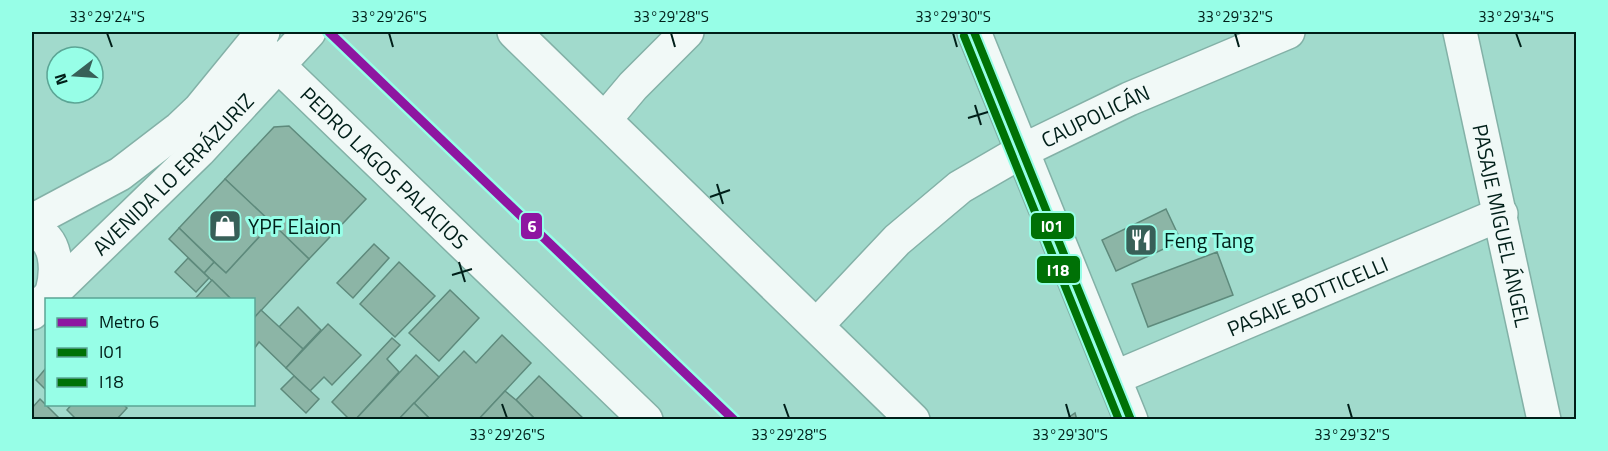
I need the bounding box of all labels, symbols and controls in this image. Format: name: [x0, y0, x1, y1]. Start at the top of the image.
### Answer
text: 33°29'24"S: [69, 5, 145, 28]
text: 33°29'26"S: [351, 5, 427, 28]
text: 33°29'28"S: [633, 5, 709, 28]
text: 33°29'30"S: [915, 5, 991, 28]
text: 33°29'32"S: [1197, 5, 1273, 28]
text: 33°29'34"S: [1478, 5, 1554, 28]
north arrow: [45, 45, 105, 105]
text: N: [48, 71, 74, 88]
street label: CAUPOLICÁN: [1035, 76, 1154, 155]
street label: PEDRO LAGOS PALACIOS: [293, 79, 476, 257]
street label: AVENIDA LO ERRÁZURIZ: [85, 86, 261, 262]
street label: PASAJE MIGUEL ÁNGEL: [1464, 121, 1539, 330]
shop icon: YPF Elaion: [207, 208, 243, 244]
place label: YPF Elaion: [248, 210, 341, 242]
line badge: 6: [520, 212, 543, 240]
line badge: I01: [1030, 212, 1075, 240]
text: 6: [528, 214, 537, 238]
text: I01: [1041, 214, 1063, 238]
restaurant icon: Feng Tang: [1123, 222, 1159, 258]
place label: Feng Tang: [1164, 224, 1254, 256]
street label: PASAJE BOTTICELLI: [1222, 248, 1393, 344]
line badge: I18: [1036, 255, 1081, 284]
text: I18: [1047, 258, 1069, 282]
legend: [45, 298, 255, 406]
text: Metro 6: [99, 308, 159, 335]
text: I01: [99, 338, 124, 365]
text: I18: [99, 368, 124, 395]
text: 33°29'26"S: [469, 423, 545, 446]
text: 33°29'28"S: [751, 423, 827, 446]
text: 33°29'30"S: [1032, 423, 1108, 446]
text: 33°29'32"S: [1314, 423, 1390, 446]

